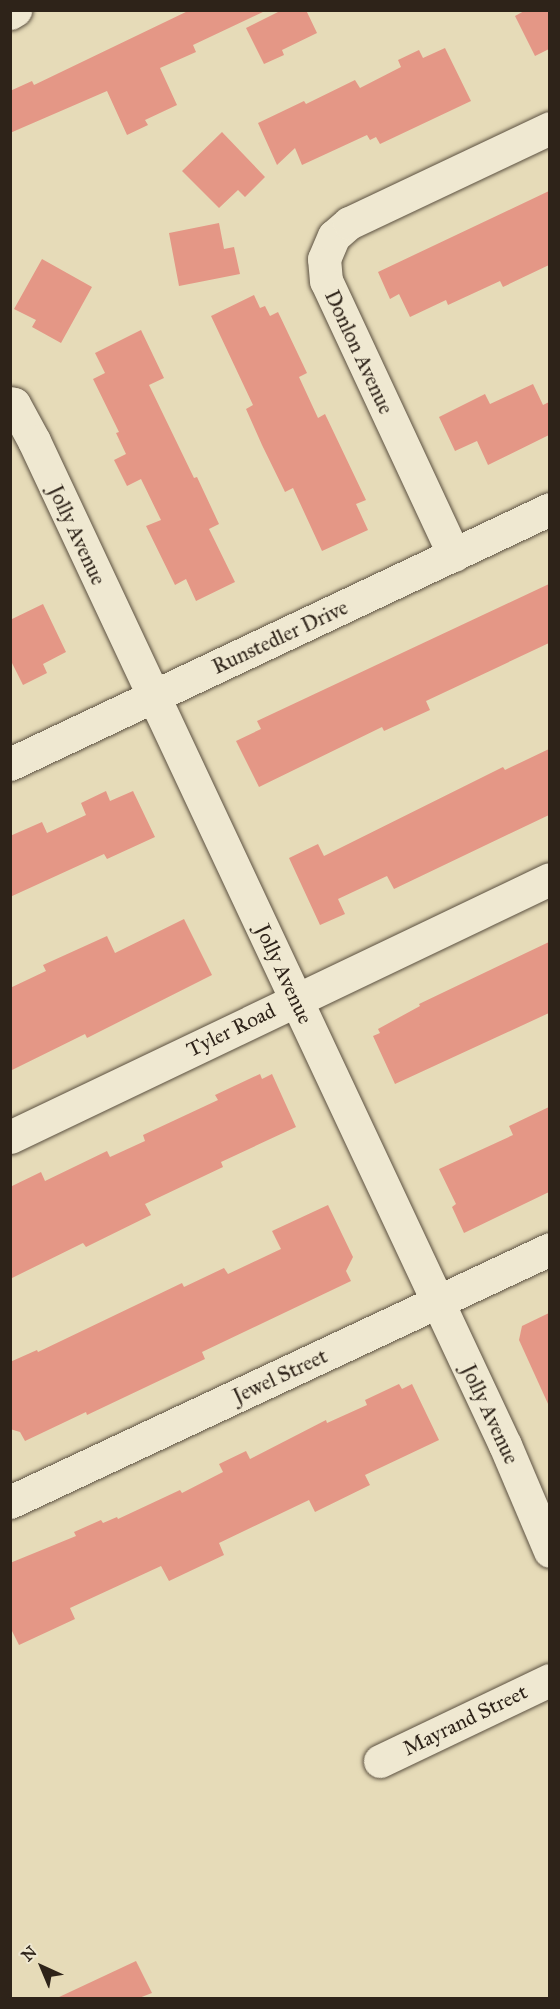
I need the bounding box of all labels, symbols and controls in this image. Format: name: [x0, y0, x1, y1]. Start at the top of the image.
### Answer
street label: Donlon Avenue: [319, 286, 399, 418]
street label: Jolly Avenue: [43, 481, 111, 589]
street label: Runstedler Drive: [208, 595, 352, 679]
street label: Jolly Avenue: [250, 920, 318, 1028]
street label: Tyler Road: [182, 998, 280, 1062]
street label: Jewel Street: [229, 1343, 331, 1409]
street label: Jolly Avenue: [456, 1360, 524, 1468]
street label: Mayrand Street: [399, 1679, 531, 1761]
north arrow: [12, 1937, 72, 1997]
text: N: [18, 1942, 41, 1965]

